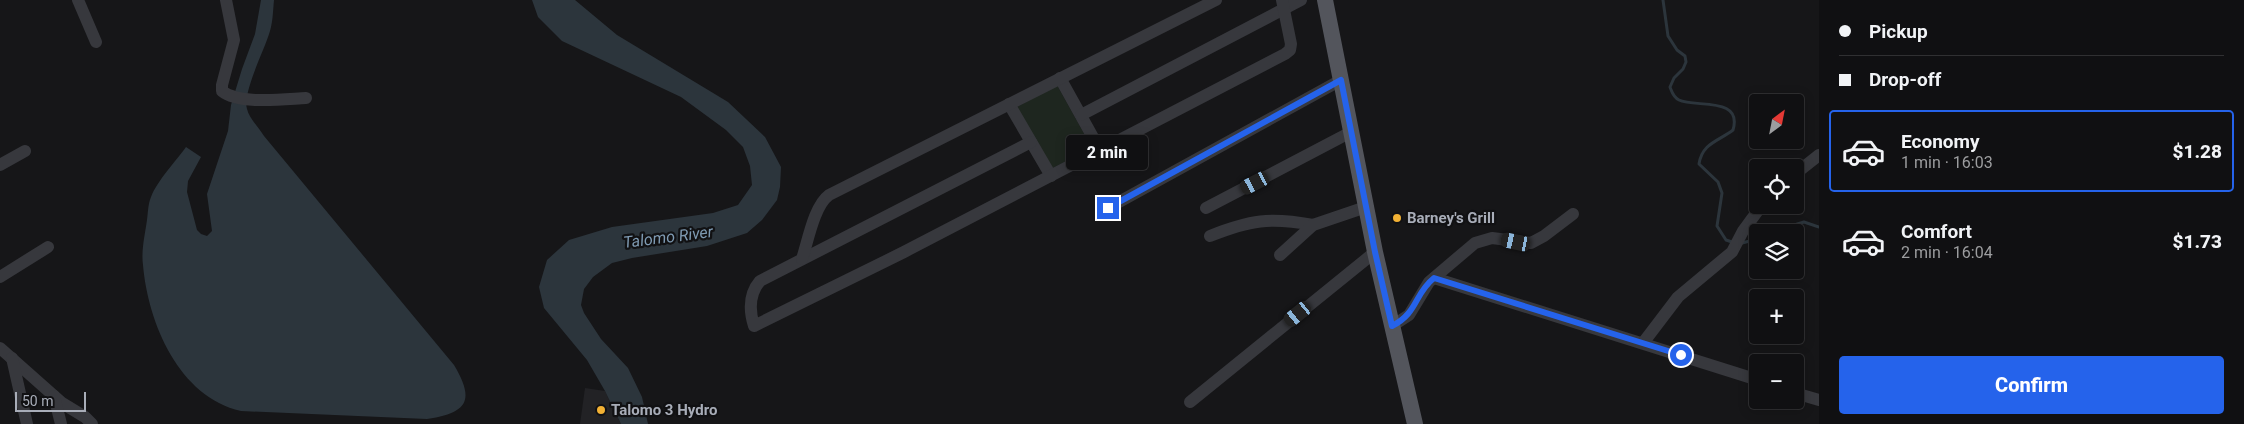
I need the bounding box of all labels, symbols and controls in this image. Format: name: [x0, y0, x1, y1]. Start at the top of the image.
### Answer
text: Pickup: [1869, 20, 1928, 43]
text: Drop-off: [1869, 68, 1941, 91]
north arrow: [1749, 94, 1804, 149]
map controls: [1749, 94, 1804, 409]
icon: car: [1841, 129, 1886, 174]
text: Economy: [1901, 130, 1980, 153]
callout: 2 min: [1067, 136, 1149, 170]
text: $1.28: [2173, 140, 2222, 163]
text: 2 min: [1087, 143, 1127, 162]
text: 1 min · 16:03: [1901, 153, 1993, 172]
button: locate: [1749, 159, 1804, 214]
car: [1238, 170, 1271, 196]
route end: [1097, 197, 1119, 219]
place label: Barney's Grill: [1407, 209, 1495, 227]
marker: Barney's Grill: [1391, 212, 1403, 224]
icon: car: [1841, 219, 1886, 264]
text: Comfort: [1901, 220, 1972, 243]
water label: Talomo River: [622, 222, 715, 252]
button: layers: [1749, 224, 1804, 279]
text: $1.73: [2173, 230, 2222, 253]
car: [1499, 232, 1532, 252]
text: 2 min · 16:04: [1901, 243, 1993, 262]
button: +: [1749, 289, 1804, 344]
car: [1281, 299, 1314, 329]
route start: [1670, 344, 1692, 366]
button: −: [1749, 354, 1804, 409]
button: Confirm: [1839, 356, 2224, 414]
scale bar: [15, 389, 86, 412]
text: 50 m: [22, 393, 54, 409]
place label: Talomo 3 Hydro: [611, 401, 717, 419]
marker: Talomo 3 Hydro: [595, 404, 607, 416]

